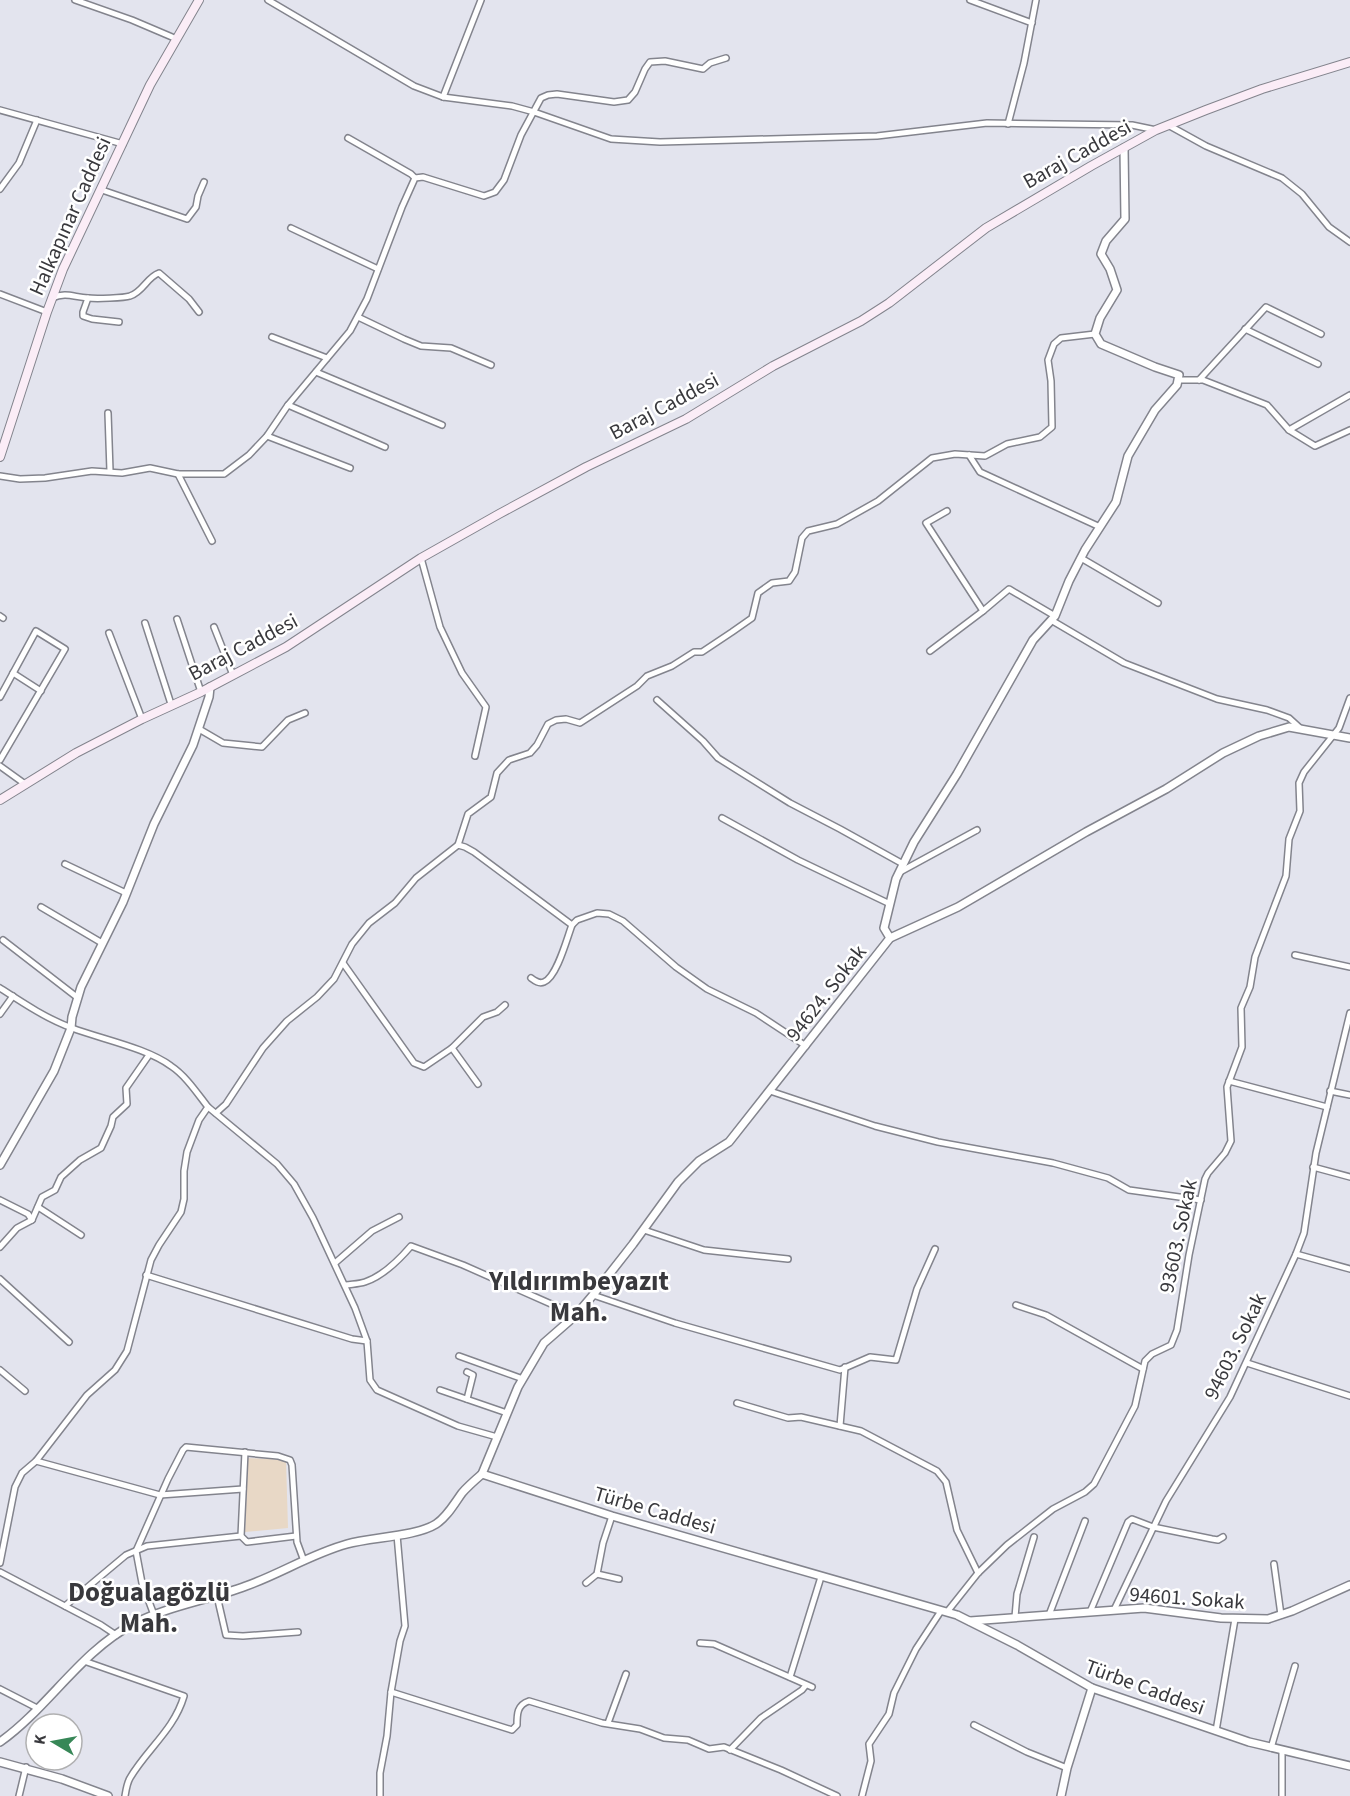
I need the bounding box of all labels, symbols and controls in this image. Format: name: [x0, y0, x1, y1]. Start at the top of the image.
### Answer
street label: Baraj Caddesi: [1017, 112, 1137, 196]
street label: Halkapınar Caddesi: [22, 132, 118, 300]
street label: Baraj Caddesi: [604, 365, 724, 447]
street label: Baraj Caddesi: [183, 606, 303, 688]
street label: 94624. Sokak: [779, 938, 874, 1048]
street label: 93603. Sokak: [1151, 1176, 1205, 1296]
district label: Yıldırımbeyazıt Mah.: [488, 1262, 669, 1332]
street label: 94603. Sokak: [1196, 1287, 1274, 1404]
street label: Türbe Caddesi: [591, 1478, 719, 1542]
district label: Doğualagözlü Mah.: [68, 1573, 230, 1643]
street label: 94601. Sokak: [1128, 1579, 1246, 1617]
street label: Türbe Caddesi: [1081, 1651, 1209, 1723]
north arrow: [24, 1712, 84, 1772]
text: K: [29, 1733, 52, 1746]

